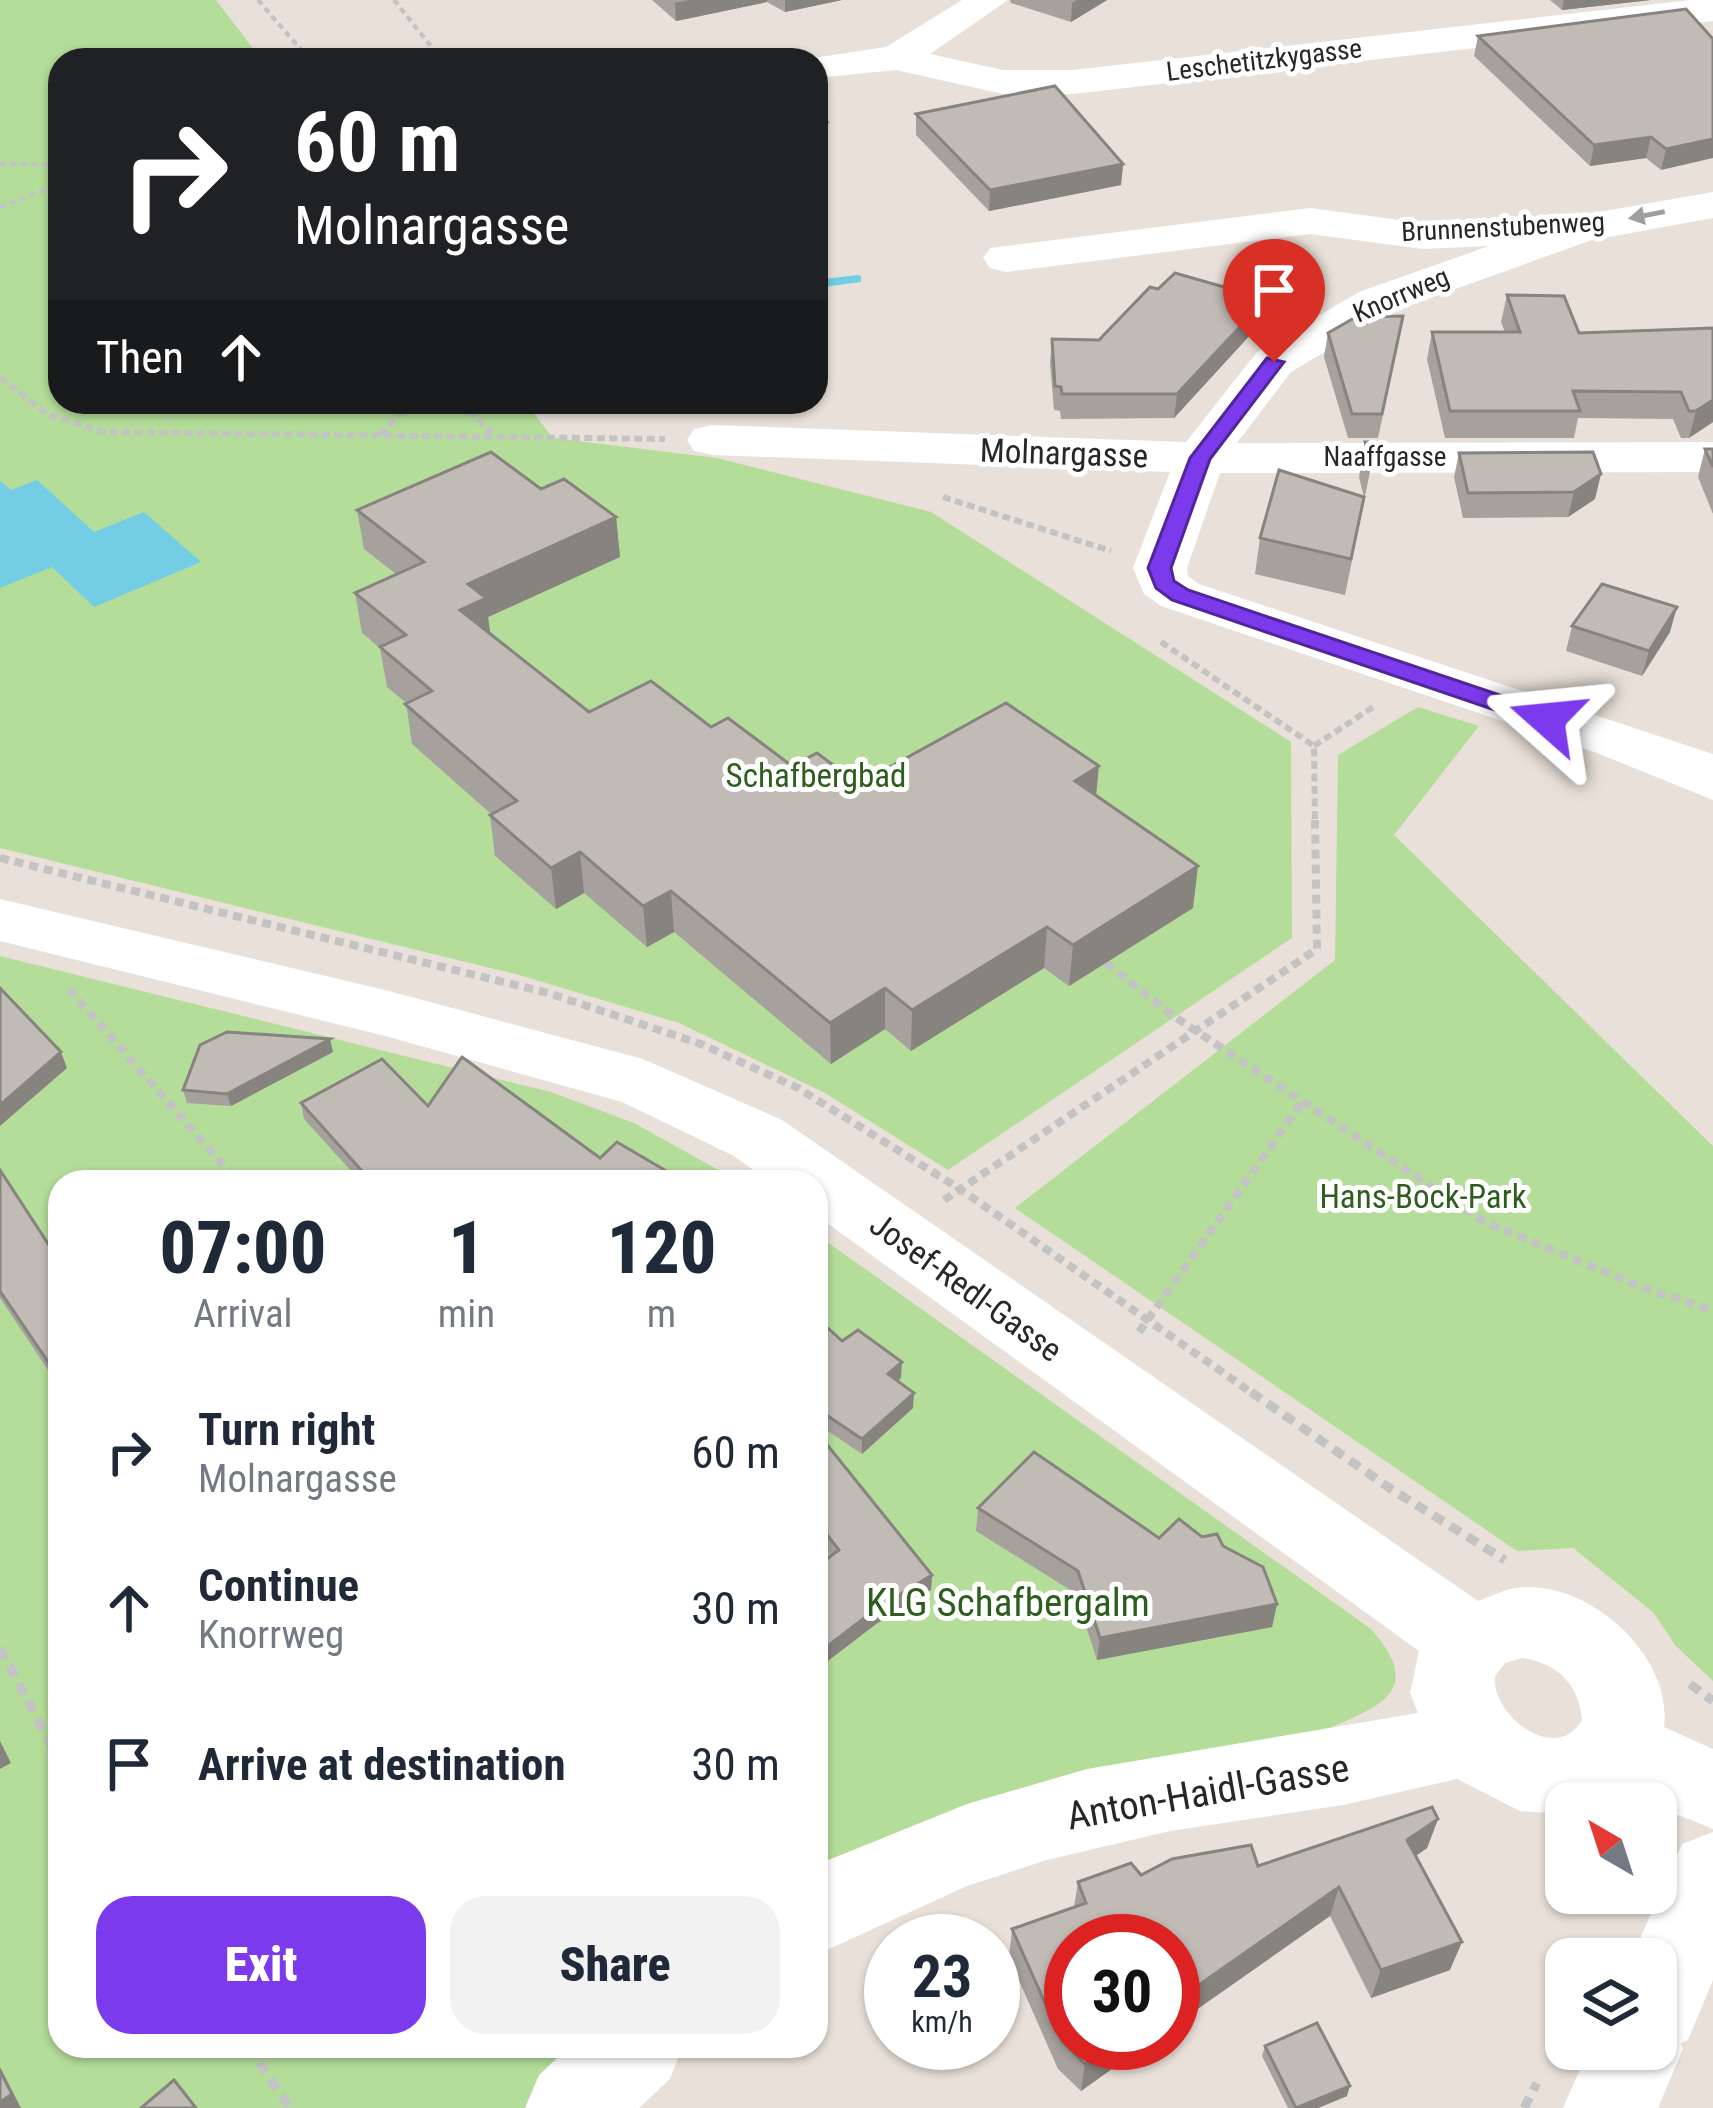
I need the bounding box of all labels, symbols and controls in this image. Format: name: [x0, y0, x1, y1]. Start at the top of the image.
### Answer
street label: Leschetitzkygasse: [1164, 32, 1364, 88]
text: 60 m: [294, 93, 461, 192]
icon: right: [96, 96, 252, 252]
text: Molnargasse: [294, 194, 569, 257]
street label: Brunnenstubenweg: [1400, 206, 1606, 248]
one-way arrow: [1628, 206, 1666, 225]
pin: [1223, 239, 1325, 362]
icon: arrive: [1241, 257, 1307, 323]
street label: Knorrweg: [1348, 260, 1454, 330]
icon: ahead: [208, 324, 274, 390]
text: Then: [96, 331, 184, 384]
street label: Molnargasse: [979, 431, 1149, 475]
street label: Naaffgasse: [1324, 441, 1446, 473]
position arrow: [1484, 656, 1610, 782]
park label: Schafbergbad: [726, 756, 906, 795]
park label: Hans-Bock-Park: [1319, 1177, 1527, 1216]
street label: Josef-Redl-Gasse: [862, 1204, 1070, 1370]
text: 07:00: [160, 1206, 326, 1291]
text: 1: [448, 1206, 485, 1291]
text: 120: [607, 1206, 716, 1291]
text: Arrival: [193, 1291, 293, 1337]
text: min: [438, 1291, 495, 1337]
text: m: [647, 1291, 676, 1337]
text: Turn right: [198, 1403, 375, 1456]
icon: right: [96, 1419, 162, 1485]
text: 60 m: [691, 1426, 780, 1479]
text: Molnargasse: [198, 1456, 397, 1502]
text: Continue: [198, 1559, 359, 1612]
icon: ahead: [96, 1575, 162, 1641]
park label: KLG Schafbergalm: [866, 1580, 1150, 1626]
text: 30 m: [691, 1582, 780, 1635]
text: Knorrweg: [198, 1612, 344, 1658]
icon: arrive: [96, 1731, 162, 1797]
text: Arrive at destination: [198, 1738, 566, 1791]
text: 30 m: [691, 1738, 780, 1791]
street label: Anton-Haidl-Gasse: [1063, 1745, 1353, 1839]
north arrow: [1545, 1782, 1677, 1914]
map controls: [1545, 1782, 1677, 2070]
button: Exit: [96, 1896, 426, 2034]
button: Share: [450, 1896, 780, 2034]
speed limit sign: 30: [1044, 1914, 1200, 2070]
button: layers: [1545, 1938, 1677, 2070]
text: 23: [912, 1941, 972, 2012]
text: km/h: [911, 2004, 973, 2039]

